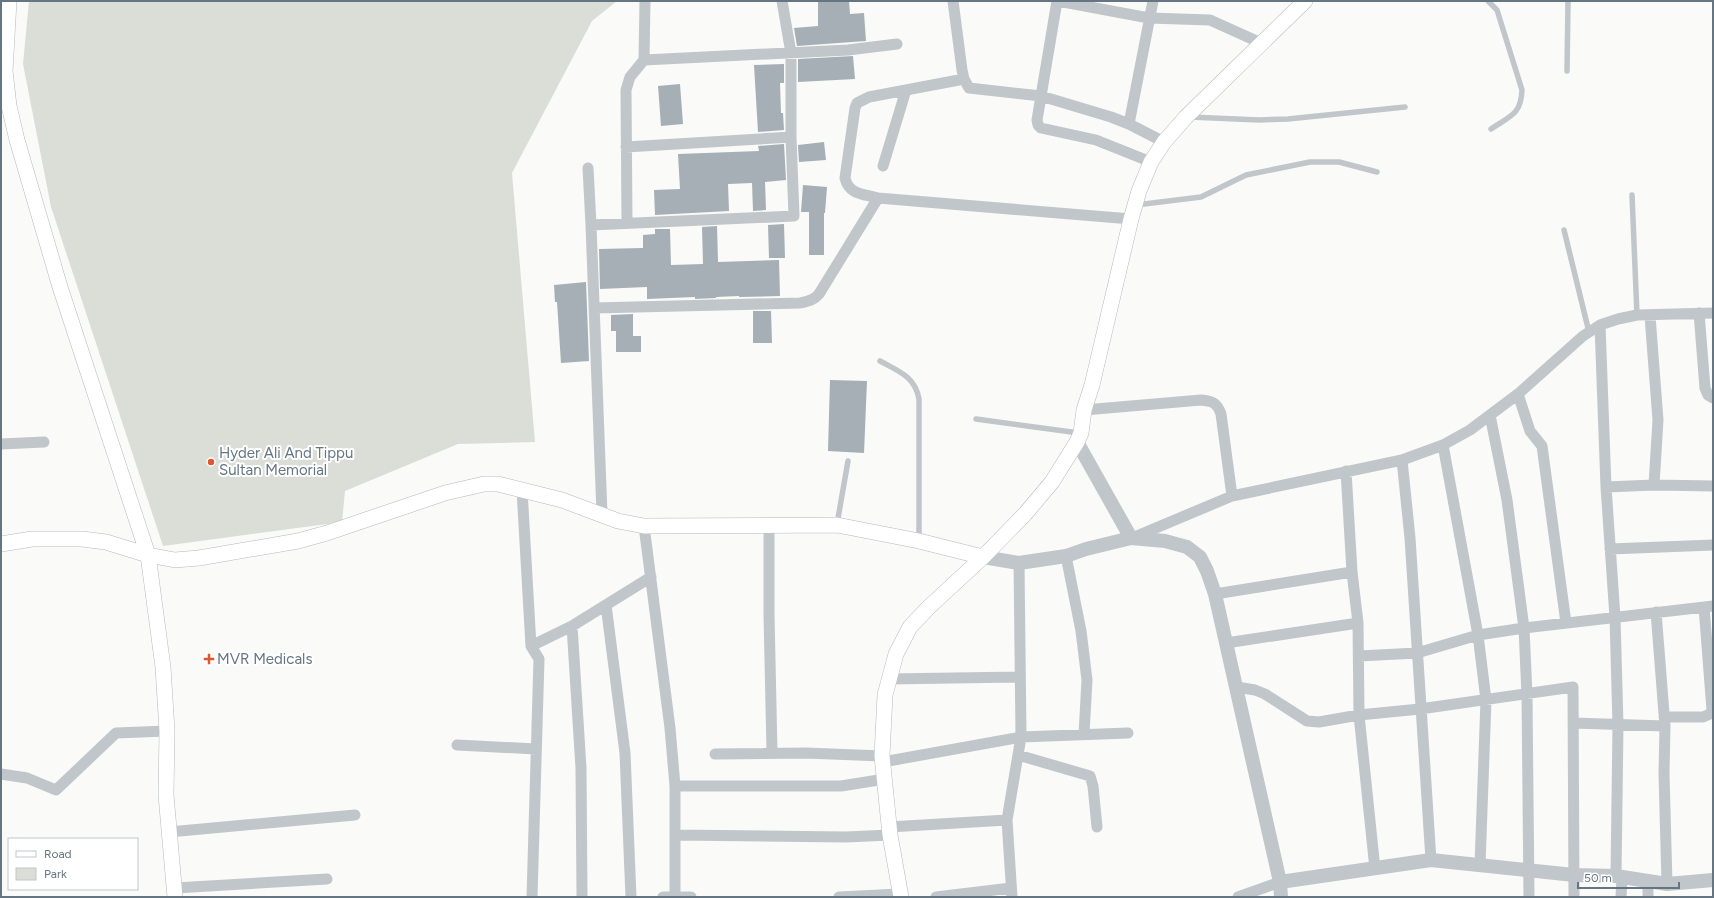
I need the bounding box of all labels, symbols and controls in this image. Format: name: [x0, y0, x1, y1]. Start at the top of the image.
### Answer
place label: Hyder Ali And Tippu Sultan Memorial: [219, 444, 353, 479]
marker: Hyder Ali And Tippu Sultan Memorial: [206, 457, 216, 467]
place label: MVR Medicals: [217, 650, 312, 668]
marker: MVR Medicals: [204, 654, 214, 664]
legend: [8, 838, 138, 890]
text: Road: [44, 847, 72, 861]
scale bar: [1578, 864, 1679, 890]
text: Park: [44, 867, 67, 881]
text: 50 m: [1584, 871, 1612, 885]

